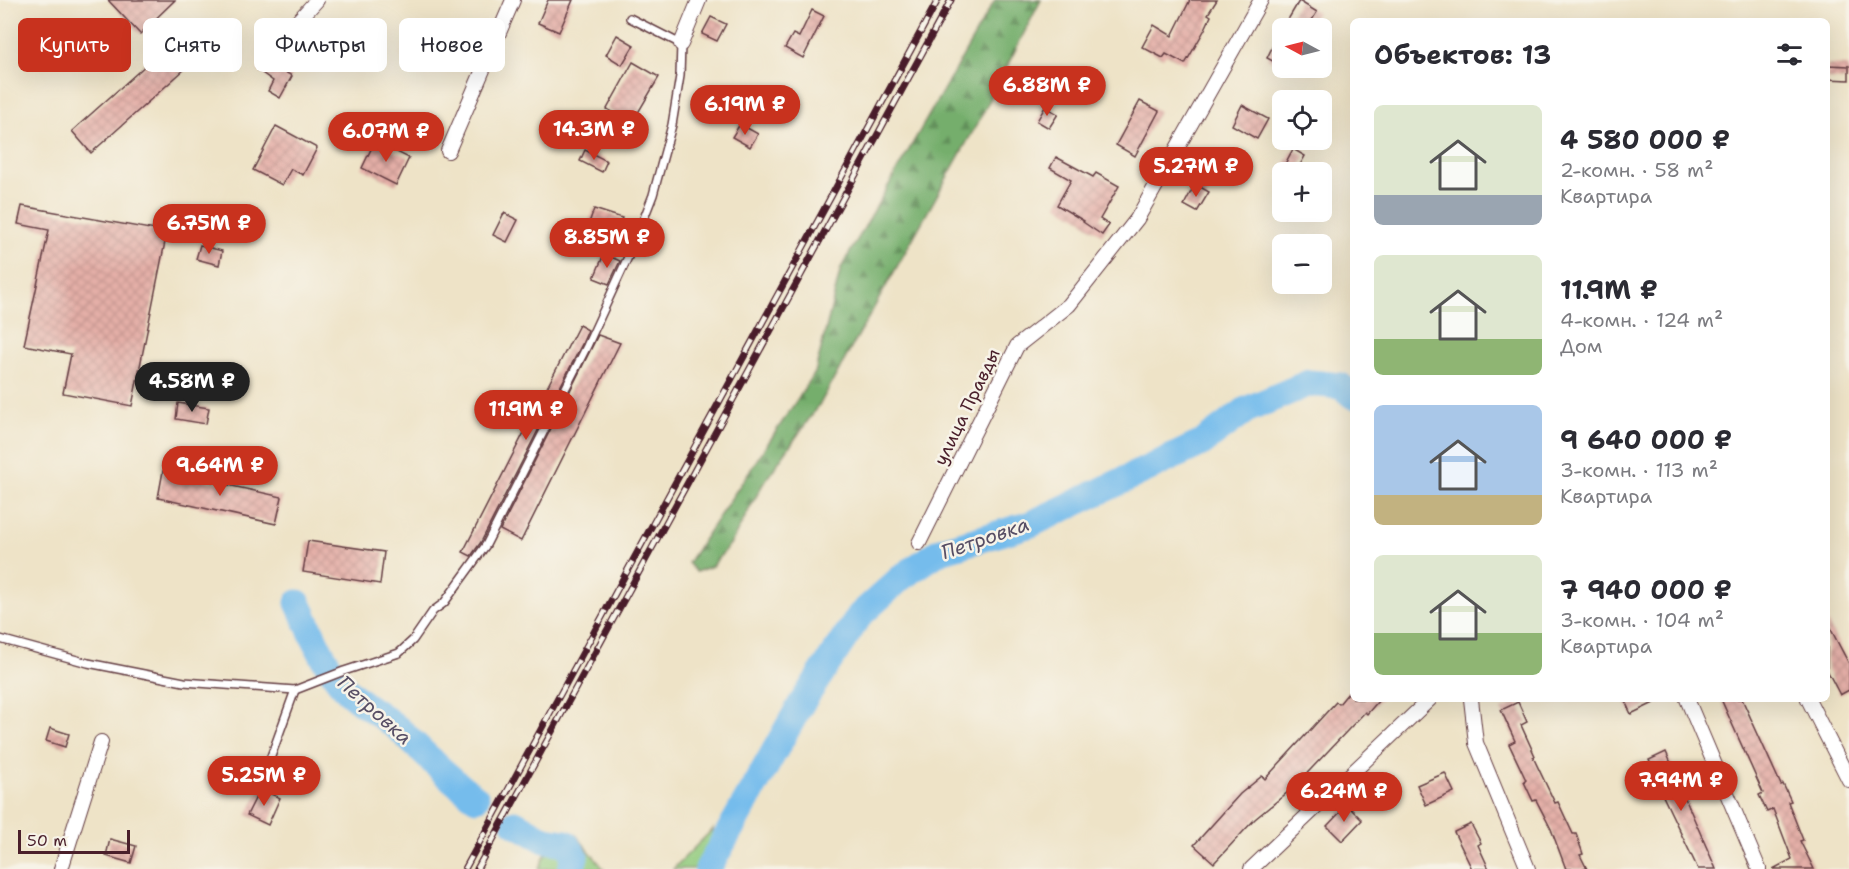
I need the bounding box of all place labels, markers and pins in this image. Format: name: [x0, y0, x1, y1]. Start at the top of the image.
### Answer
pin: 6.88M ₽: [992, 66, 1102, 117]
pin: 6.19M ₽: [690, 85, 800, 136]
pin: 14.3M ₽: [539, 110, 649, 161]
pin: 6.07M ₽: [331, 112, 441, 163]
pin: 5.27M ₽: [1141, 147, 1251, 198]
pin: 6.75M ₽: [154, 204, 264, 255]
pin: 8.85M ₽: [552, 218, 662, 269]
pin: 4.58M ₽: [137, 362, 247, 413]
pin: 11.9M ₽: [471, 390, 581, 441]
pin: 9.64M ₽: [165, 446, 275, 497]
pin: 5.25M ₽: [209, 756, 319, 807]
pin: 7.94M ₽: [1626, 761, 1736, 812]
pin: 6.24M ₽: [1289, 772, 1399, 823]

